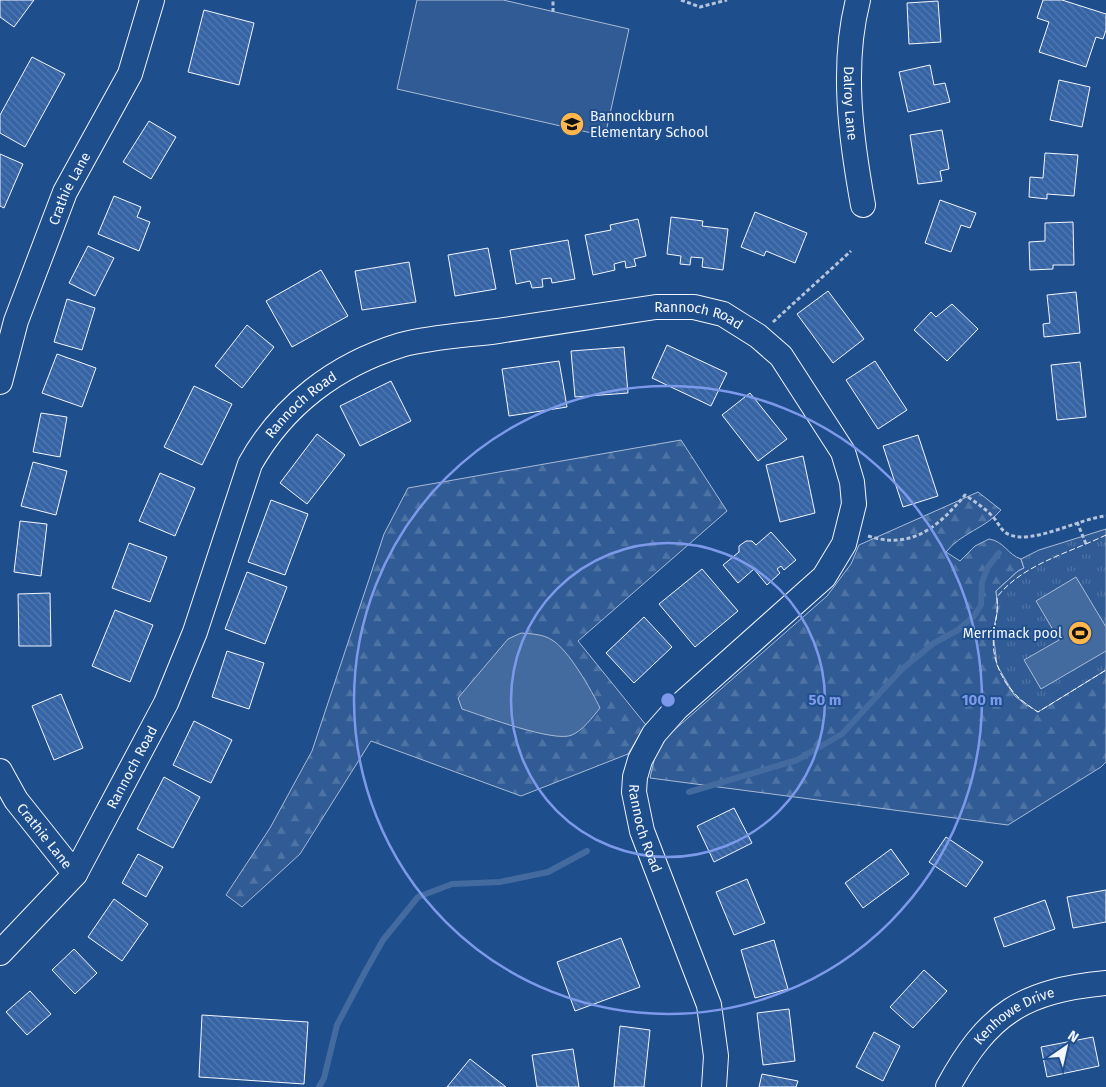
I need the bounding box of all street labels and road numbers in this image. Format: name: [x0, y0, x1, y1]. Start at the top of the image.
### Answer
street label: Dalroy Lane: [840, 66, 861, 141]
street label: Crathie Lane: [45, 149, 94, 228]
street label: Rannoch Road: [654, 299, 746, 333]
street label: Rannoch Road: [262, 368, 340, 442]
street label: Rannoch Road: [103, 723, 161, 812]
street label: Rannoch Road: [625, 784, 665, 875]
street label: Crathie Lane: [13, 800, 76, 872]
street label: Kenhowe Drive: [970, 984, 1056, 1048]

